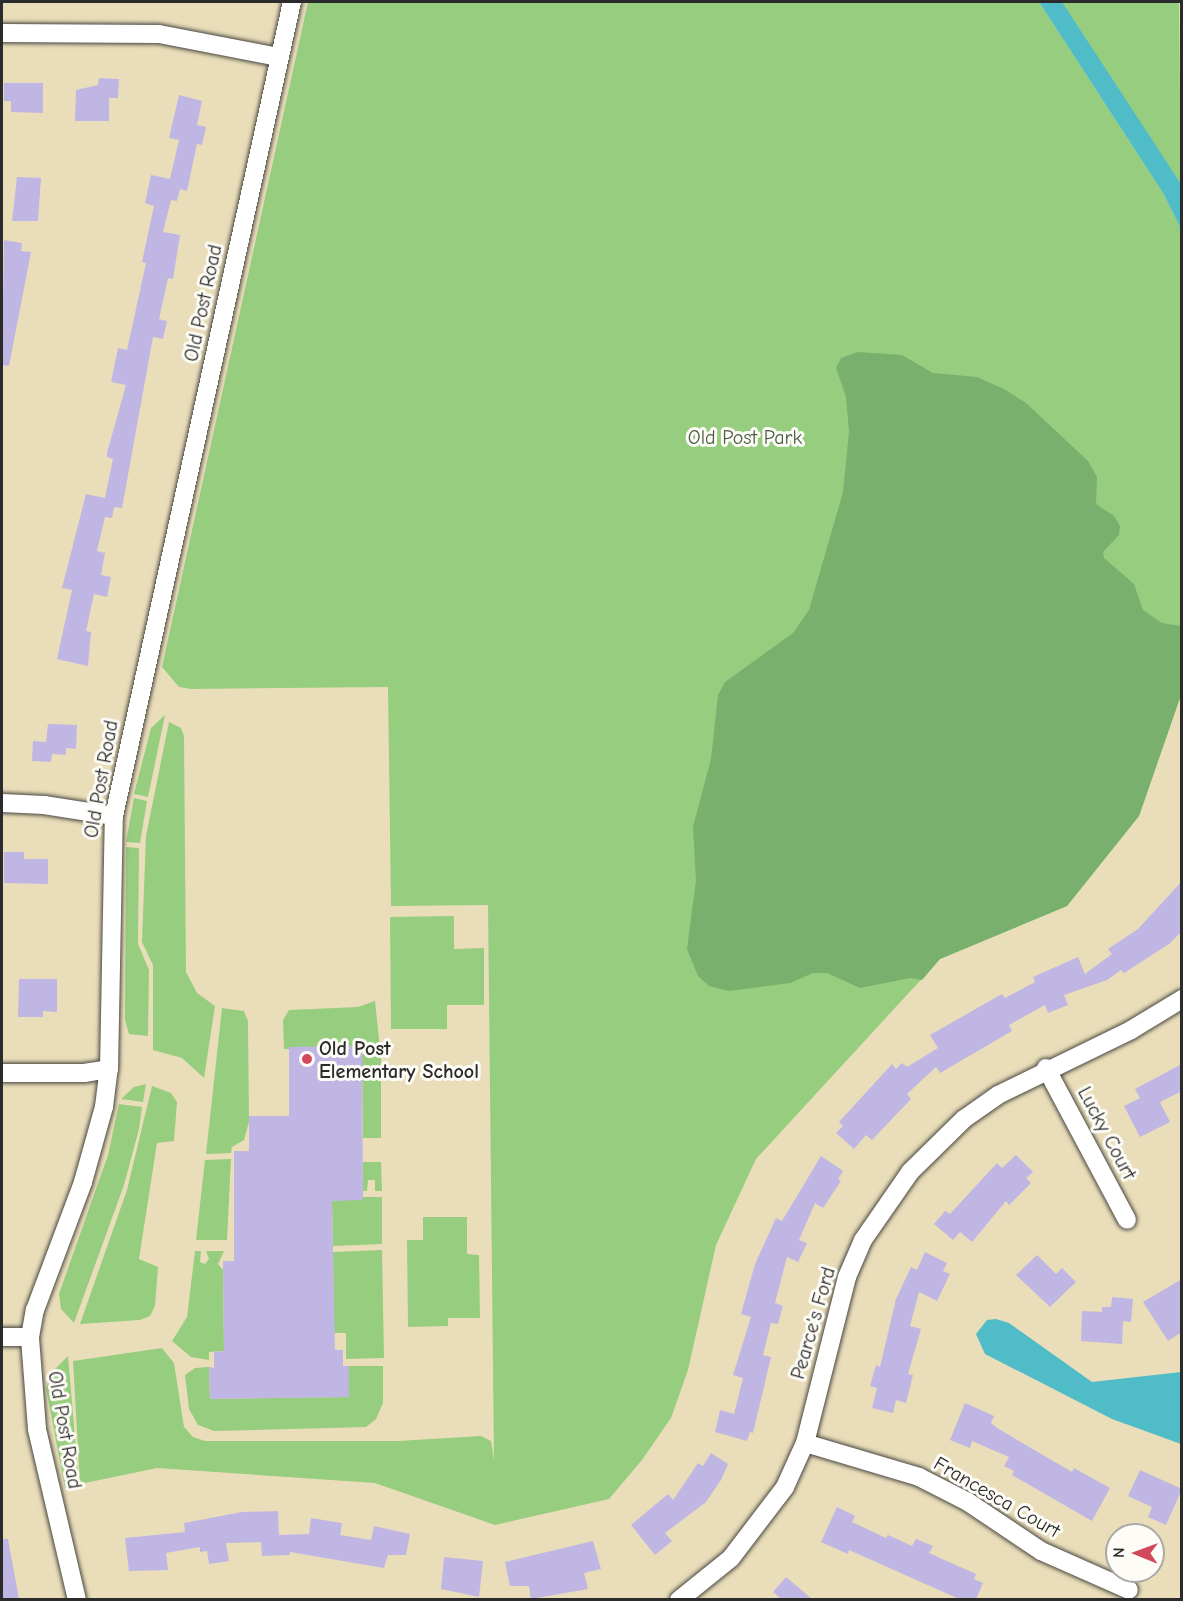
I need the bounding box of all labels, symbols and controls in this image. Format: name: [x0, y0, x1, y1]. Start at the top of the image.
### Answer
street label: Old Post Road: [179, 242, 227, 364]
park label: Old Post Park: [688, 425, 802, 449]
street label: Old Post Road: [79, 718, 123, 840]
place label: Old Post Elementary School: [319, 1036, 479, 1083]
marker: Old Post Elementary School: [300, 1052, 314, 1066]
street label: Lucky Court: [1073, 1082, 1141, 1184]
street label: Pearce's Ford: [786, 1264, 840, 1382]
street label: Old Post Road: [43, 1369, 87, 1491]
street label: Francesca Court: [930, 1451, 1064, 1543]
north arrow: [1105, 1523, 1165, 1583]
text: N: [1110, 1547, 1128, 1558]

